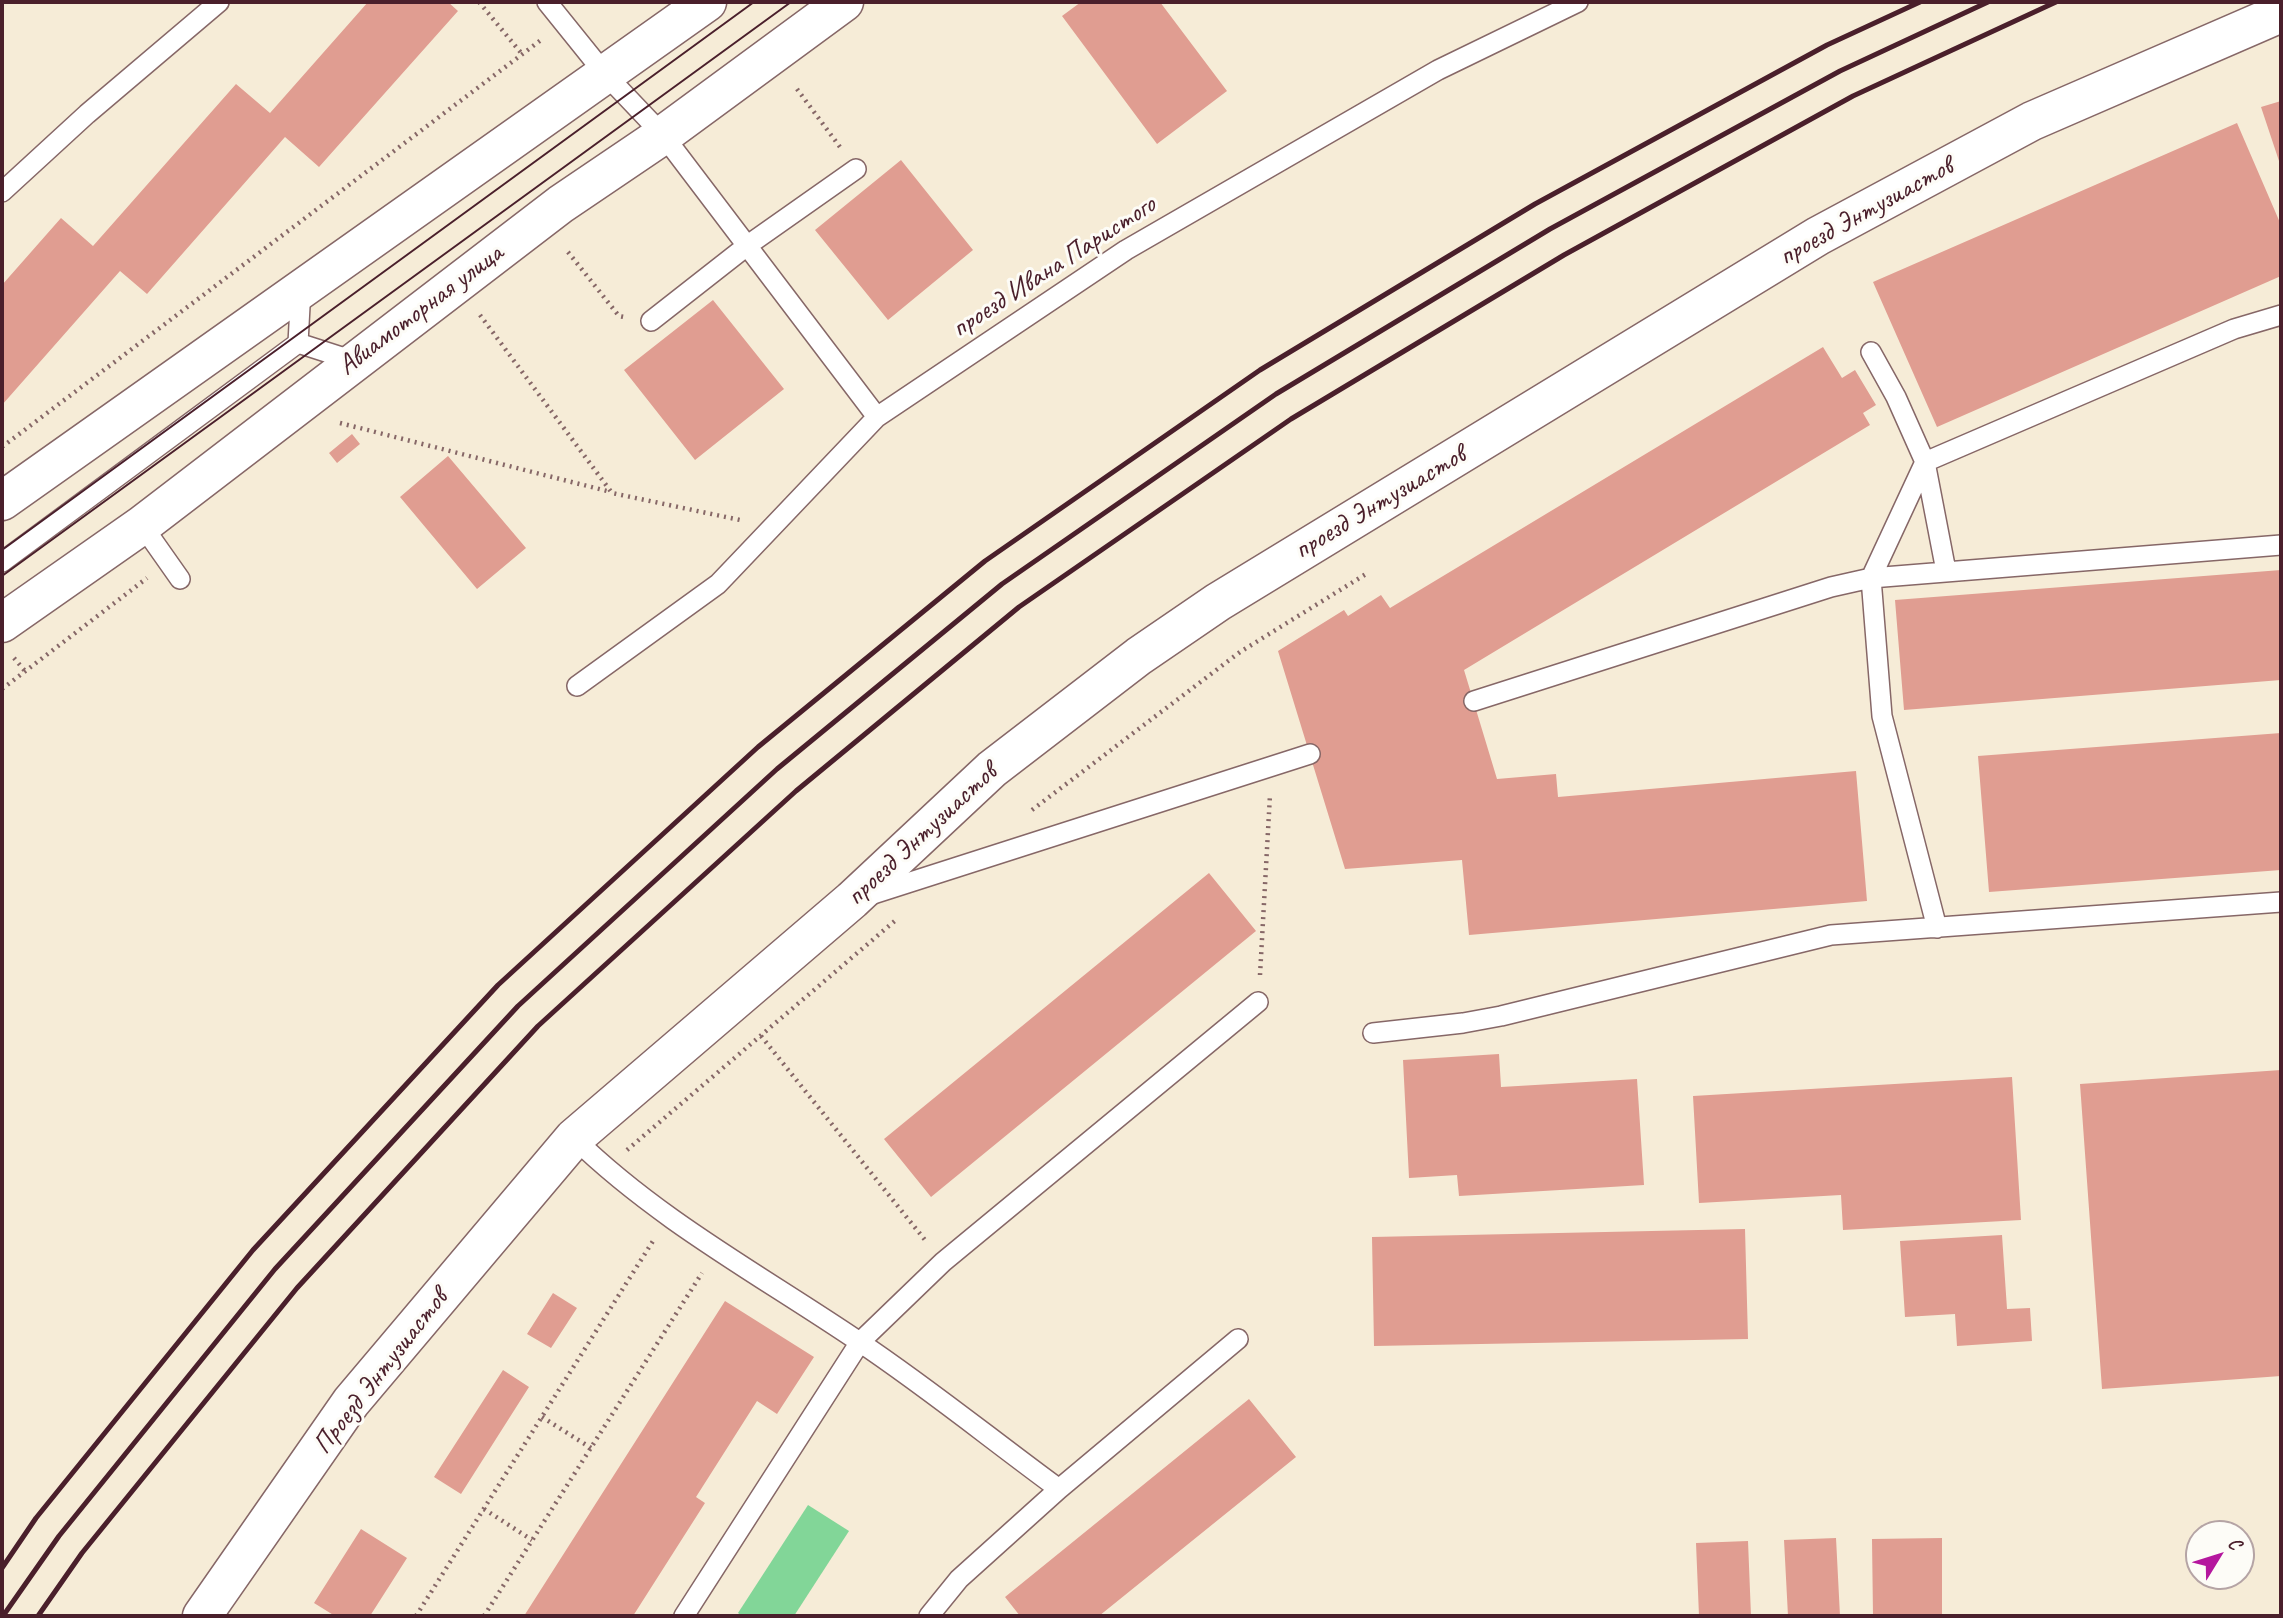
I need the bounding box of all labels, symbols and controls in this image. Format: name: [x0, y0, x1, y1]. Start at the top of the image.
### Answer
street label: проезд Энтузиастов: [1773, 150, 1959, 274]
street label: проезд Ивана Паристого: [945, 188, 1163, 346]
street label: Авиамоторная улица: [332, 237, 510, 383]
street label: проезд Энтузиастов: [1288, 439, 1472, 567]
street label: проезд Энтузиастов: [840, 757, 1004, 913]
street label: Проезд Энтузиастов: [306, 1283, 456, 1461]
north arrow: [2185, 1520, 2255, 1590]
text: С: [2223, 1532, 2247, 1554]

